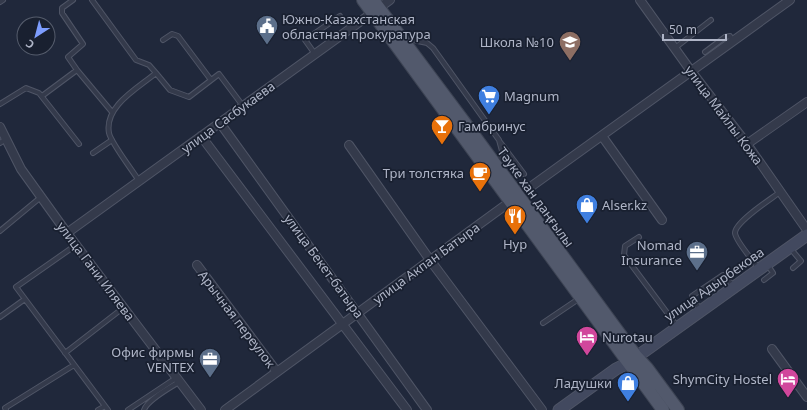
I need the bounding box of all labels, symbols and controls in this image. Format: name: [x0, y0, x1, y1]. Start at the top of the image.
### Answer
place label: Южно-Казахстанская областная прокуратура: [282, 10, 431, 43]
public building icon: Южно-Казахстанская областная прокуратура: [254, 13, 280, 46]
north arrow: [16, 16, 56, 56]
scale bar: [663, 16, 726, 42]
text: 50 m: [669, 21, 697, 38]
school or university icon: Школа №10: [557, 29, 583, 62]
place label: Школа №10: [480, 33, 554, 51]
text: С: [23, 36, 37, 53]
street label: улица Майлы Кожа: [681, 62, 767, 168]
street label: улица Сасбукаева: [177, 77, 279, 157]
supermarket icon: Magnum: [476, 83, 502, 116]
place label: Magnum: [504, 87, 559, 105]
bar icon: Гамбринус: [429, 113, 455, 146]
place label: Гамбринус: [458, 117, 526, 135]
street label: Тәуке хан даңғылы: [494, 143, 578, 251]
cafe icon: Три толстяка: [467, 160, 493, 193]
place label: Три толстяка: [383, 164, 464, 182]
shop icon: Alser.kz: [574, 192, 600, 225]
place label: Alser.kz: [602, 196, 647, 214]
restaurant icon: Нур: [502, 203, 528, 236]
street label: улица Бекет-батыра: [280, 210, 368, 322]
street label: улица Гани Иляева: [53, 218, 139, 324]
street label: улица Акпан Батыра: [369, 218, 483, 308]
place label: Нур: [503, 235, 527, 253]
place label: Nomad Insurance: [621, 236, 682, 269]
office icon: Nomad Insurance: [684, 239, 710, 272]
street label: улица Адырбекова: [660, 243, 768, 325]
street label: Арычная переулок: [194, 267, 280, 372]
hotel icon: Nurotau: [574, 324, 600, 357]
place label: Nurotau: [602, 328, 653, 346]
place label: Офис фирмы VENTEX: [111, 343, 194, 376]
office icon: Офис фирмы VENTEX: [197, 346, 223, 379]
hotel icon: ShymCity Hostel: [775, 366, 801, 399]
shop icon: Ладушки: [615, 370, 641, 403]
place label: ShymCity Hostel: [673, 370, 772, 388]
place label: Ладушки: [555, 374, 612, 392]

